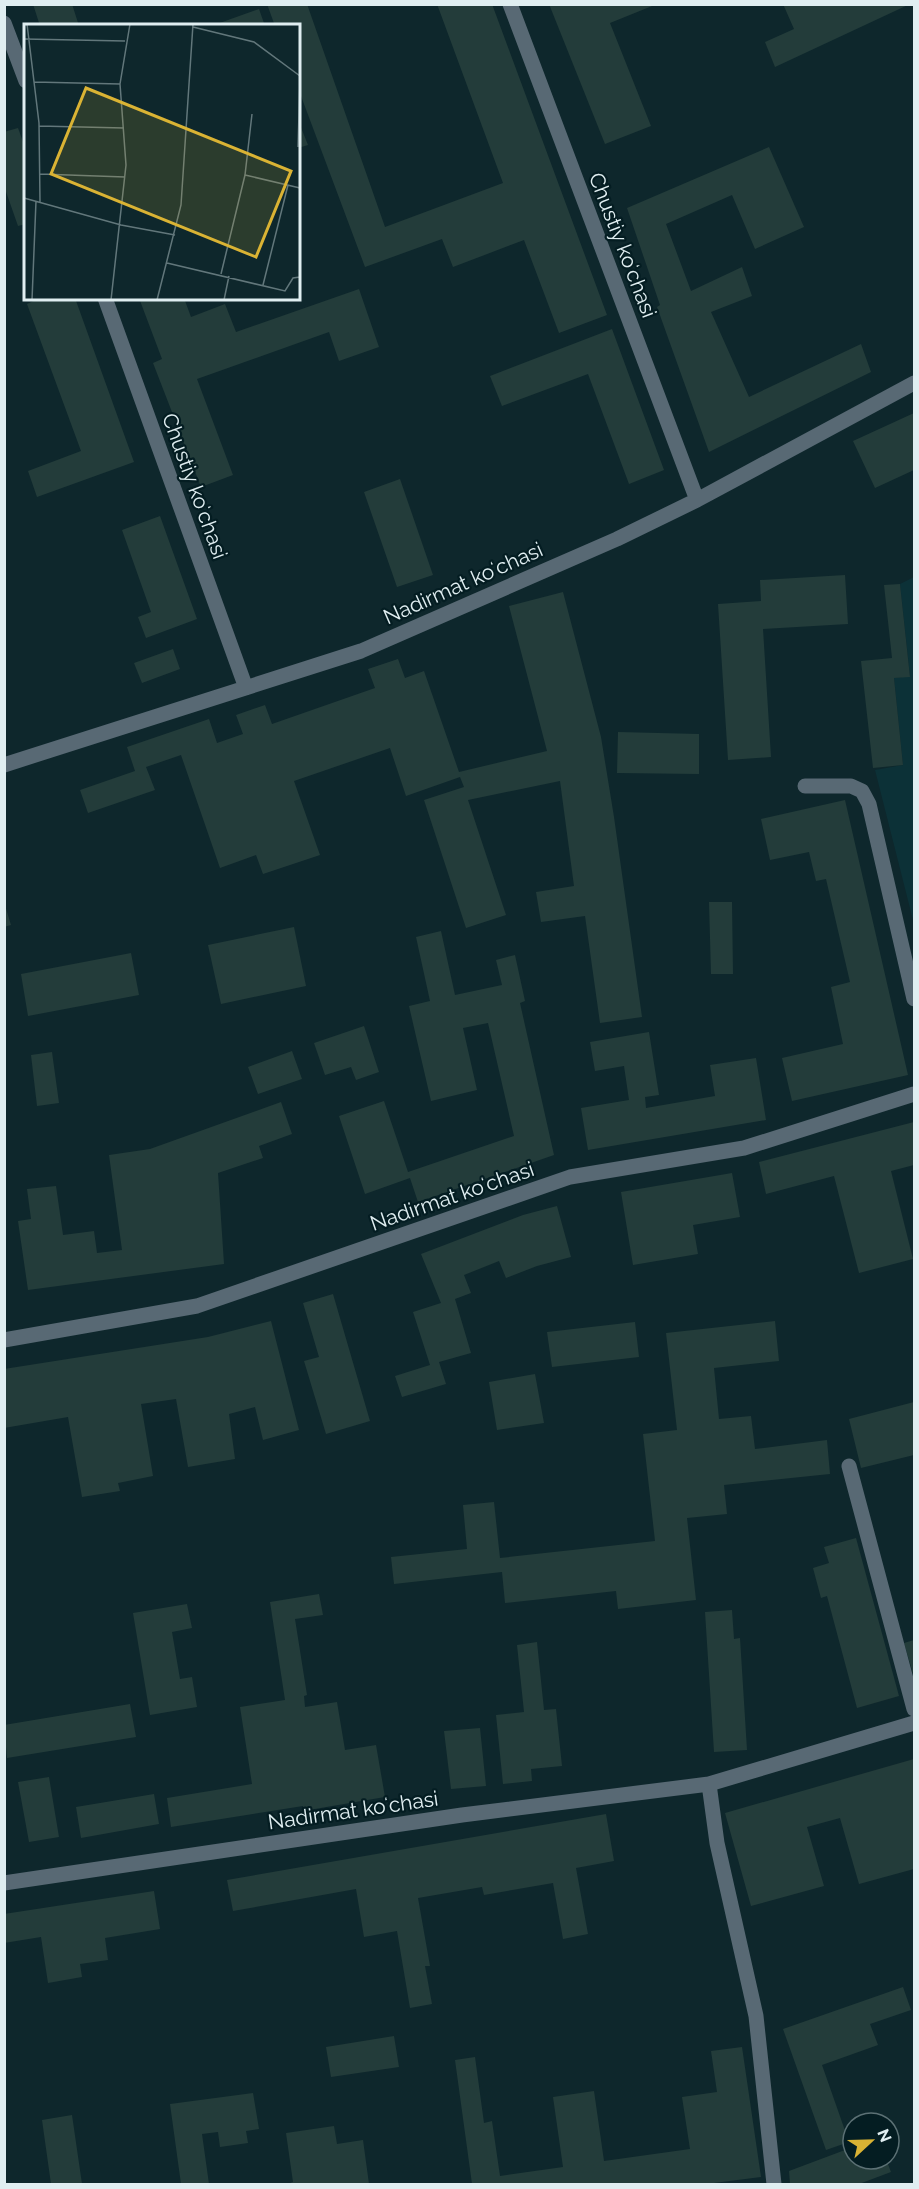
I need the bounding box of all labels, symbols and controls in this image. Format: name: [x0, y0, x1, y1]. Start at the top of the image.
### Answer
inset map: [24, 24, 300, 300]
street label: Chustiy koʻchasi: [584, 169, 662, 321]
street label: Chustiy koʻchasi: [157, 410, 233, 562]
street label: Nadirmat koʻchasi: [379, 537, 547, 629]
street label: Nadirmat koʻchasi: [367, 1156, 537, 1236]
street label: Nadirmat koʻchasi: [266, 1786, 440, 1834]
north arrow: [841, 2111, 901, 2171]
text: N: [873, 2126, 896, 2145]

